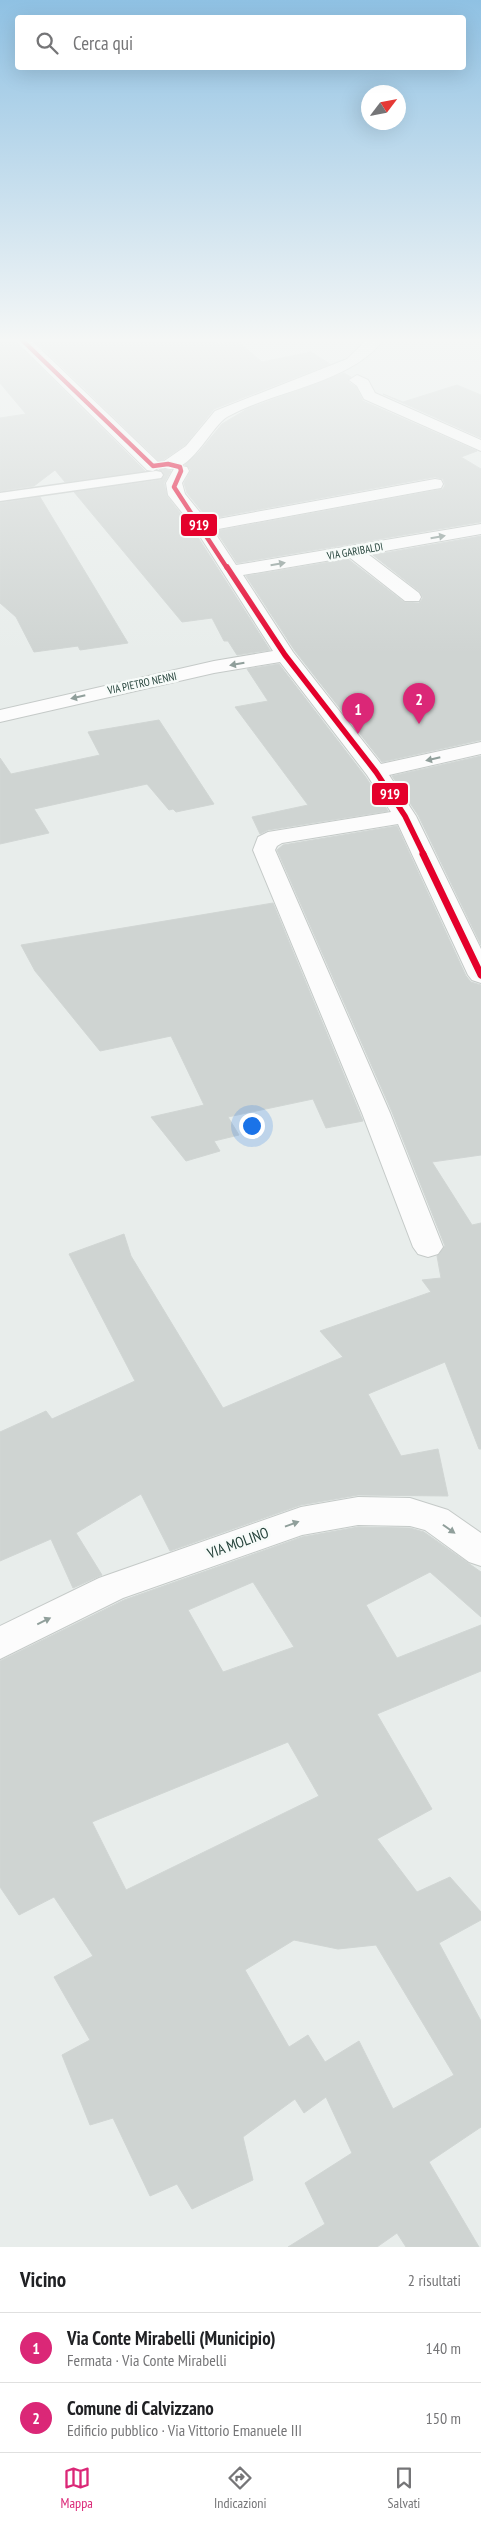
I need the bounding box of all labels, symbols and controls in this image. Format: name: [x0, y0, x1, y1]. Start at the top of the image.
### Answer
search box: [15, 15, 466, 70]
icon: search: [33, 29, 61, 57]
text: Cerca qui: [73, 31, 133, 55]
north arrow: [361, 85, 406, 130]
line badge: 919: [180, 513, 218, 537]
text: 919: [189, 516, 209, 534]
one-way arrow: [430, 532, 446, 540]
street label: VIA GARIBALDI: [325, 539, 384, 563]
one-way arrow: [270, 560, 286, 568]
one-way arrow: [229, 660, 245, 668]
street label: VIA PIETRO NENNI: [105, 669, 178, 697]
pin: 2: [403, 683, 435, 724]
one-way arrow: [71, 693, 86, 701]
pin: 1: [342, 693, 374, 734]
one-way arrow: [426, 755, 441, 763]
line badge: 919: [371, 782, 409, 806]
text: 919: [380, 785, 400, 803]
your location: [239, 1113, 265, 1139]
one-way arrow: [285, 1520, 300, 1527]
street label: VIA MOLINO: [204, 1523, 271, 1563]
one-way arrow: [442, 1524, 456, 1534]
one-way arrow: [37, 1617, 51, 1625]
text: Vicino: [20, 2266, 66, 2293]
text: 2 risultati: [408, 2270, 461, 2290]
text: Via Conte Mirabelli (Municipio): [67, 2326, 276, 2350]
text: 1: [32, 2338, 40, 2358]
text: 140 m: [426, 2338, 461, 2358]
text: Fermata · Via Conte Mirabelli: [67, 2350, 227, 2370]
text: Comune di Calvizzano: [67, 2396, 214, 2420]
text: 2: [32, 2408, 40, 2428]
text: 150 m: [426, 2408, 461, 2428]
text: Edificio pubblico · Via Vittorio Emanuele III: [67, 2420, 302, 2440]
tab: Mappa: [61, 2464, 93, 2512]
tab: Indicazioni: [214, 2464, 266, 2512]
tab: Salvati: [388, 2464, 420, 2512]

